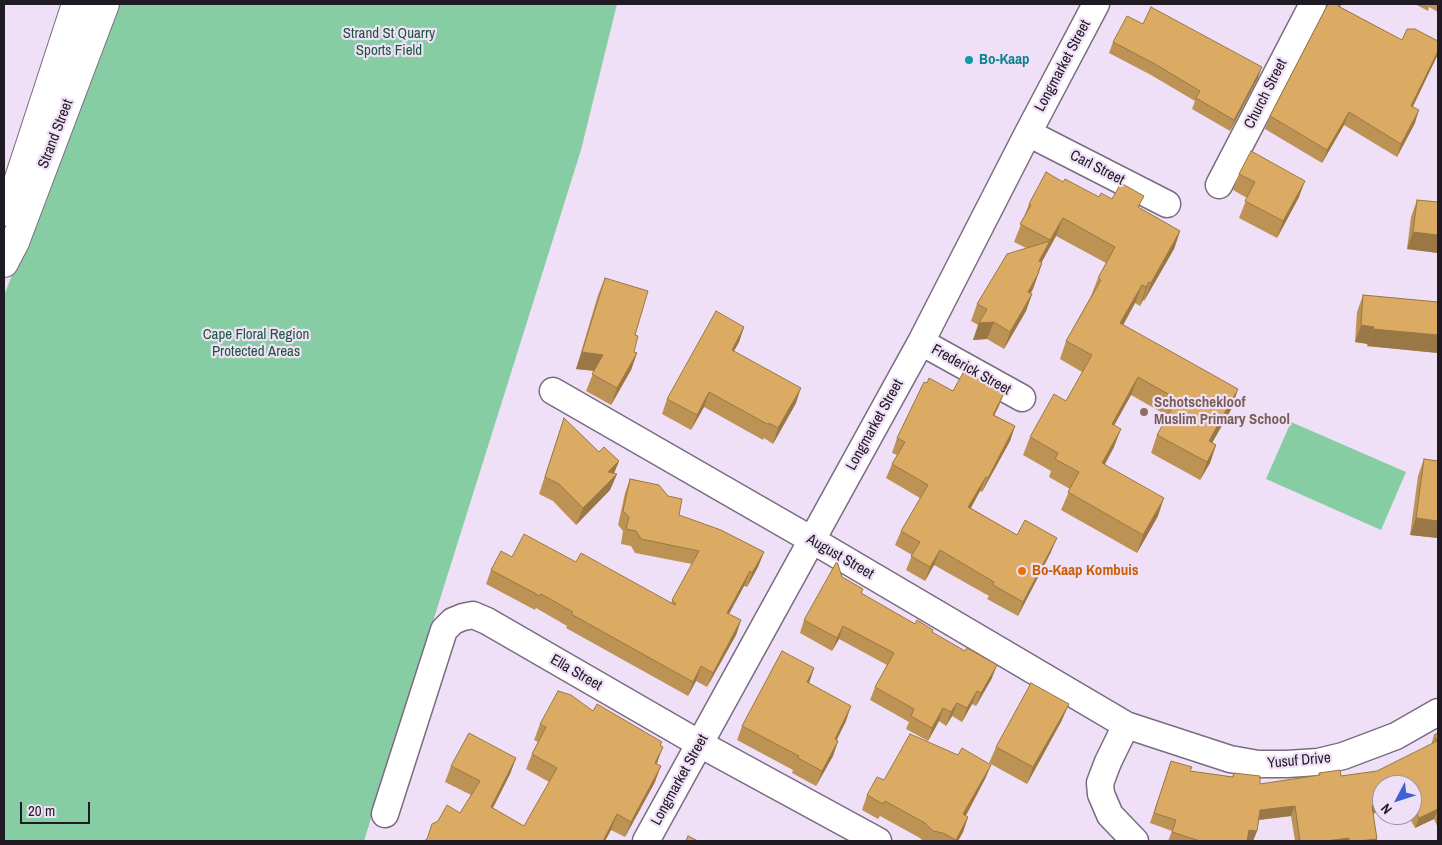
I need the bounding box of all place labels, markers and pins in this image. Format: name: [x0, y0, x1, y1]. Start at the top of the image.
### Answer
place label: Bo-Kaap: [979, 51, 1030, 69]
marker: Bo-Kaap: [963, 54, 975, 66]
place label: Schotschekloof Muslim Primary School: [1154, 394, 1290, 429]
marker: Schotschekloof Muslim Primary School: [1138, 406, 1150, 418]
place label: Bo-Kaap Kombuis: [1032, 562, 1139, 580]
marker: Bo-Kaap Kombuis: [1016, 565, 1028, 577]

